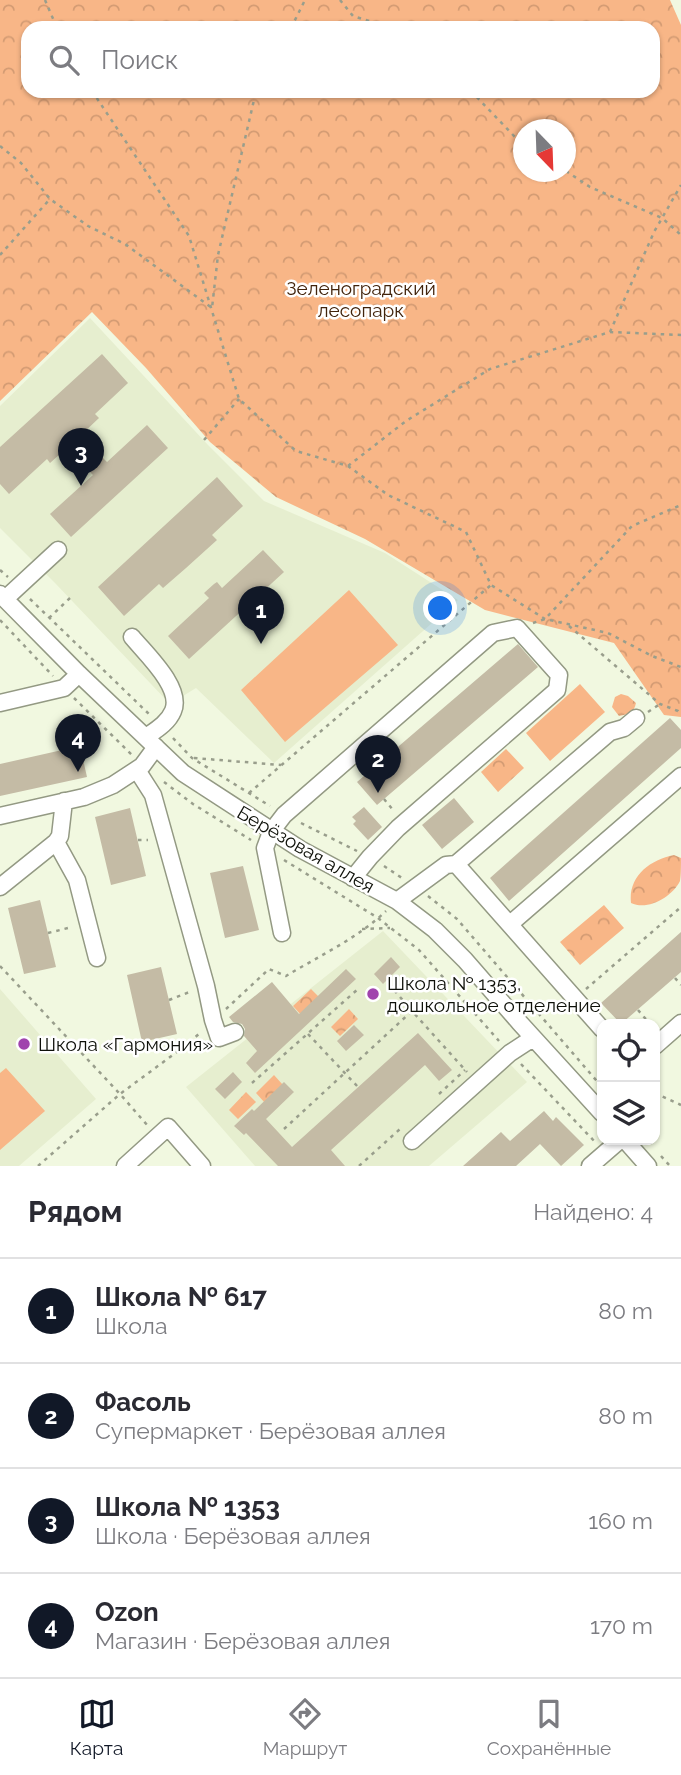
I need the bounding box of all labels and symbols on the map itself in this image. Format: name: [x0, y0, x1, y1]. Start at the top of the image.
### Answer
north arrow: [513, 119, 576, 182]
park label: Зеленоградский лесопарк: [286, 277, 436, 321]
pin: 3: [58, 428, 104, 486]
pin: 1: [238, 586, 284, 644]
your location: [423, 591, 457, 625]
pin: 4: [55, 714, 101, 772]
pin: 2: [355, 735, 401, 793]
street label: Берёзовая аллея: [234, 801, 378, 897]
place label: Школа № 1353, дошкольное отделение: [387, 972, 601, 1016]
marker: Школа № 1353, дошкольное отделение: [365, 986, 381, 1002]
place label: Школа «Гармония»: [38, 1033, 213, 1055]
marker: Школа «Гармония»: [16, 1036, 32, 1052]

